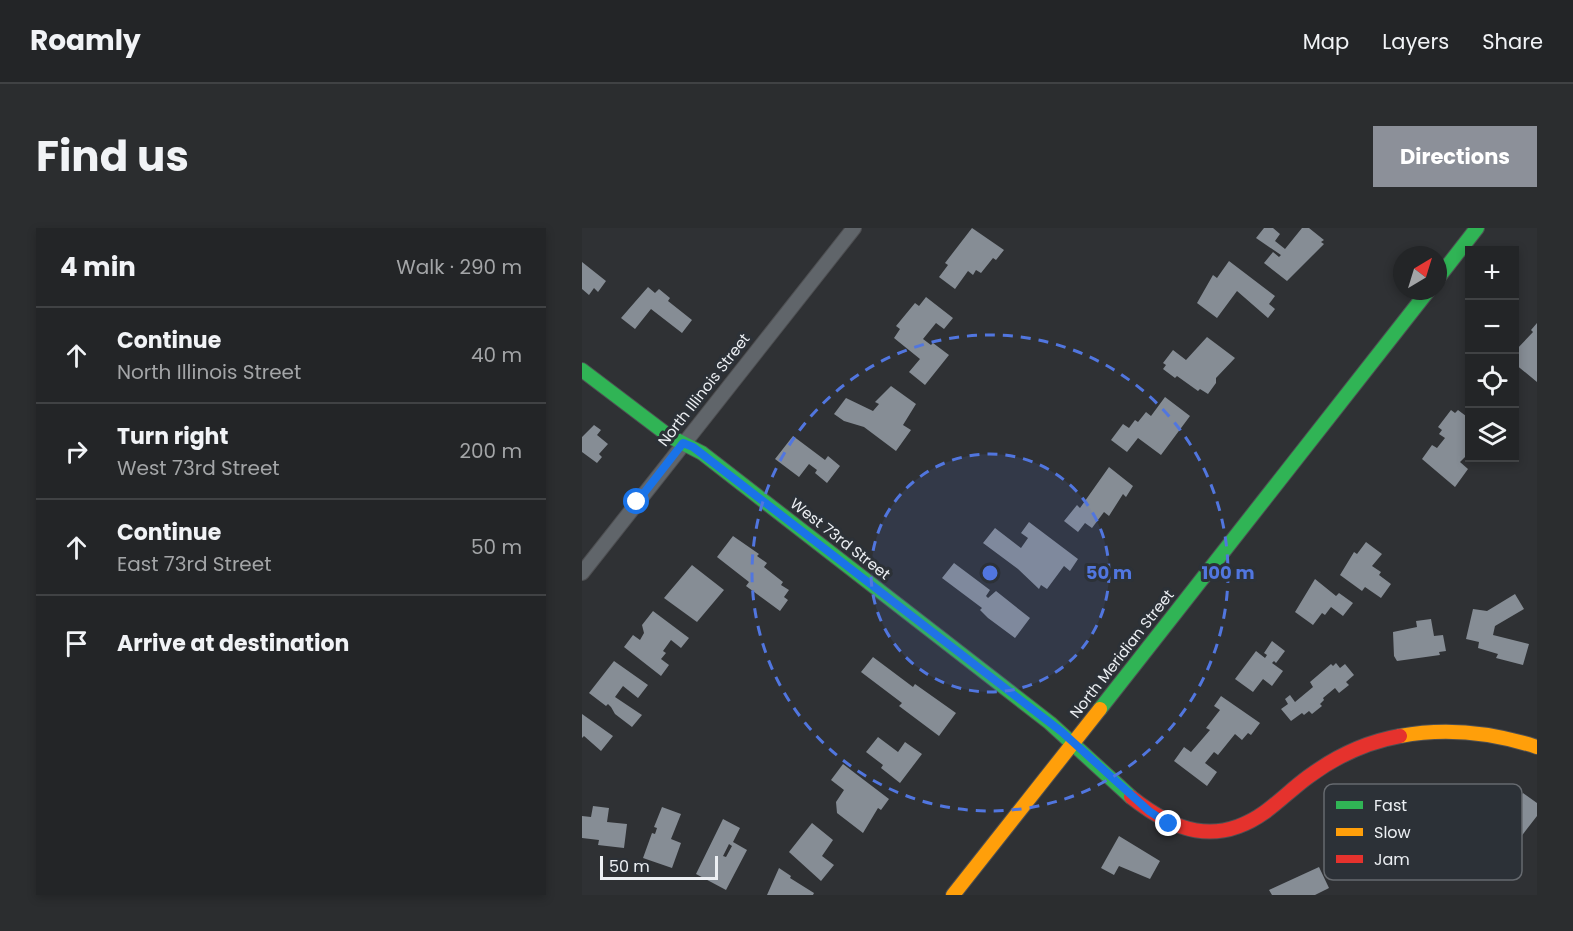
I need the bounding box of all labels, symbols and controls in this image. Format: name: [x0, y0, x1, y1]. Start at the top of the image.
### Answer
text: Roamly: [30, 21, 141, 60]
text: Map: [1303, 27, 1349, 56]
text: Layers: [1382, 27, 1449, 56]
text: Share: [1482, 27, 1543, 56]
button: Directions: [1373, 126, 1537, 187]
text: Find us: [36, 127, 189, 186]
north arrow: [1393, 246, 1447, 300]
map controls: [1465, 246, 1519, 462]
button: +: [1465, 246, 1519, 300]
text: 4 min: [60, 249, 136, 285]
text: Walk · 290 m: [396, 253, 522, 281]
button: −: [1465, 300, 1519, 354]
text: Continue: [117, 325, 221, 356]
street label: North Illinois Street: [653, 329, 754, 451]
icon: ahead: [60, 339, 93, 372]
text: 40 m: [471, 341, 522, 369]
button: locate: [1465, 354, 1519, 408]
text: North Illinois Street: [117, 358, 301, 386]
button: layers: [1465, 408, 1519, 462]
text: Turn right: [117, 421, 228, 452]
icon: right: [60, 435, 93, 468]
text: 200 m: [459, 437, 522, 465]
text: West 73rd Street: [117, 454, 280, 482]
route start: [623, 488, 649, 514]
street label: West 73rd Street: [786, 493, 895, 584]
text: Continue: [117, 517, 221, 548]
icon: ahead: [60, 531, 93, 564]
text: 50 m: [471, 533, 522, 561]
text: East 73rd Street: [117, 550, 271, 578]
text: 50 m: [1086, 560, 1132, 585]
text: 100 m: [1201, 560, 1255, 585]
centre of rings: [980, 563, 1000, 583]
street label: North Meridian Street: [1065, 585, 1178, 722]
icon: arrive: [60, 627, 93, 660]
text: Arrive at destination: [117, 628, 349, 659]
legend: [1324, 784, 1522, 880]
text: Fast: [1374, 794, 1407, 817]
route end: [1155, 810, 1181, 836]
text: Slow: [1374, 821, 1411, 844]
text: Jam: [1374, 848, 1410, 871]
scale bar: [600, 853, 718, 880]
text: 50 m: [609, 855, 650, 878]

